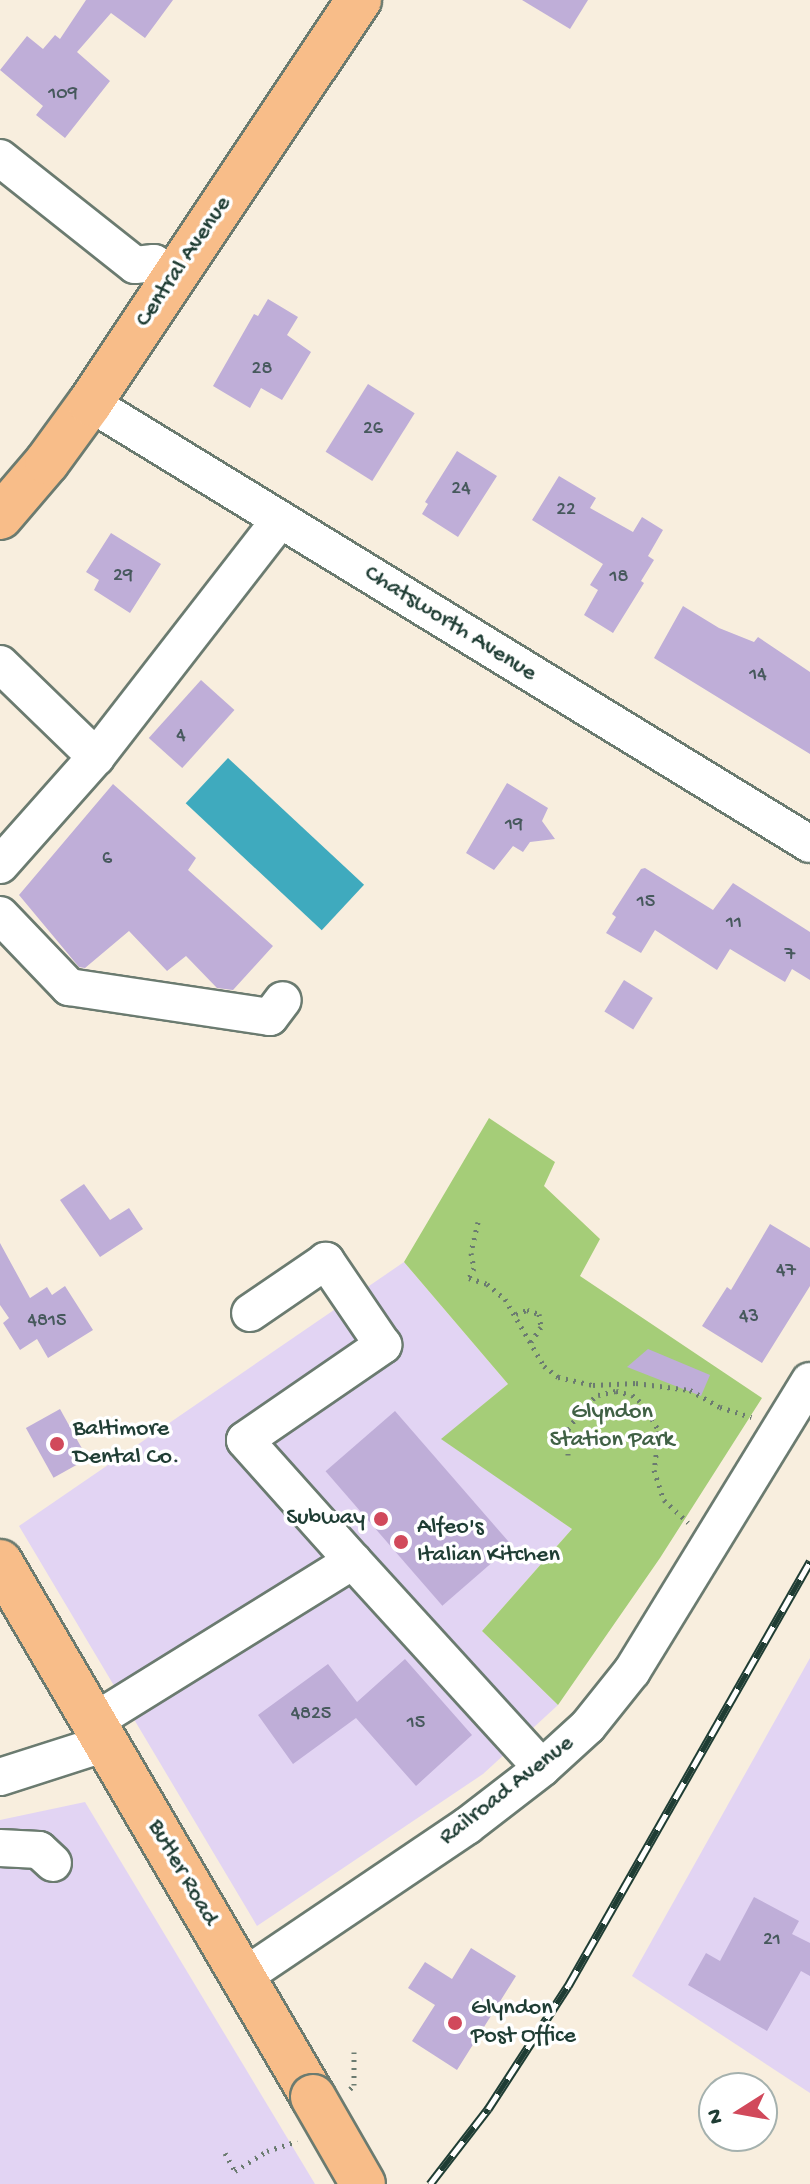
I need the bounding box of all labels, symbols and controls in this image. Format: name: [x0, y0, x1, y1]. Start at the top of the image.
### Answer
house number: 109: [48, 82, 78, 106]
street label: Central Avenue: [130, 191, 238, 333]
house number: 28: [252, 357, 272, 381]
house number: 26: [363, 417, 383, 441]
house number: 24: [451, 477, 471, 501]
house number: 22: [556, 498, 576, 522]
street label: Chatsworth Avenue: [358, 559, 542, 689]
house number: 29: [113, 564, 133, 588]
house number: 18: [609, 565, 629, 589]
house number: 14: [749, 663, 767, 687]
house number: 4: [176, 724, 186, 748]
house number: 19: [505, 813, 523, 837]
house number: 6: [102, 847, 112, 871]
house number: 15: [637, 890, 655, 914]
house number: 11: [726, 911, 742, 935]
house number: 7: [785, 943, 795, 967]
house number: 47: [776, 1259, 796, 1283]
house number: 43: [739, 1305, 759, 1329]
house number: 4815: [27, 1309, 67, 1333]
park label: Glyndon Station Park: [550, 1399, 674, 1455]
place label: Baltimore Dental Co.: [73, 1416, 180, 1472]
marker: Baltimore Dental Co.: [48, 1435, 66, 1453]
place label: Subway: [286, 1505, 365, 1533]
marker: Subway: [372, 1510, 390, 1528]
place label: Alfeo's Italian Kitchen: [417, 1514, 560, 1570]
marker: Alfeo's Italian Kitchen: [392, 1533, 410, 1551]
house number: 4825: [291, 1702, 331, 1726]
house number: 15: [407, 1711, 425, 1735]
street label: Railroad Avenue: [434, 1730, 580, 1852]
street label: Butler Road: [140, 1815, 224, 1931]
house number: 21: [763, 1928, 781, 1952]
place label: Glyndon Post Office: [471, 1995, 576, 2051]
marker: Glyndon Post Office: [446, 2014, 464, 2032]
north arrow: [698, 2072, 778, 2152]
text: N: [702, 2107, 731, 2126]

